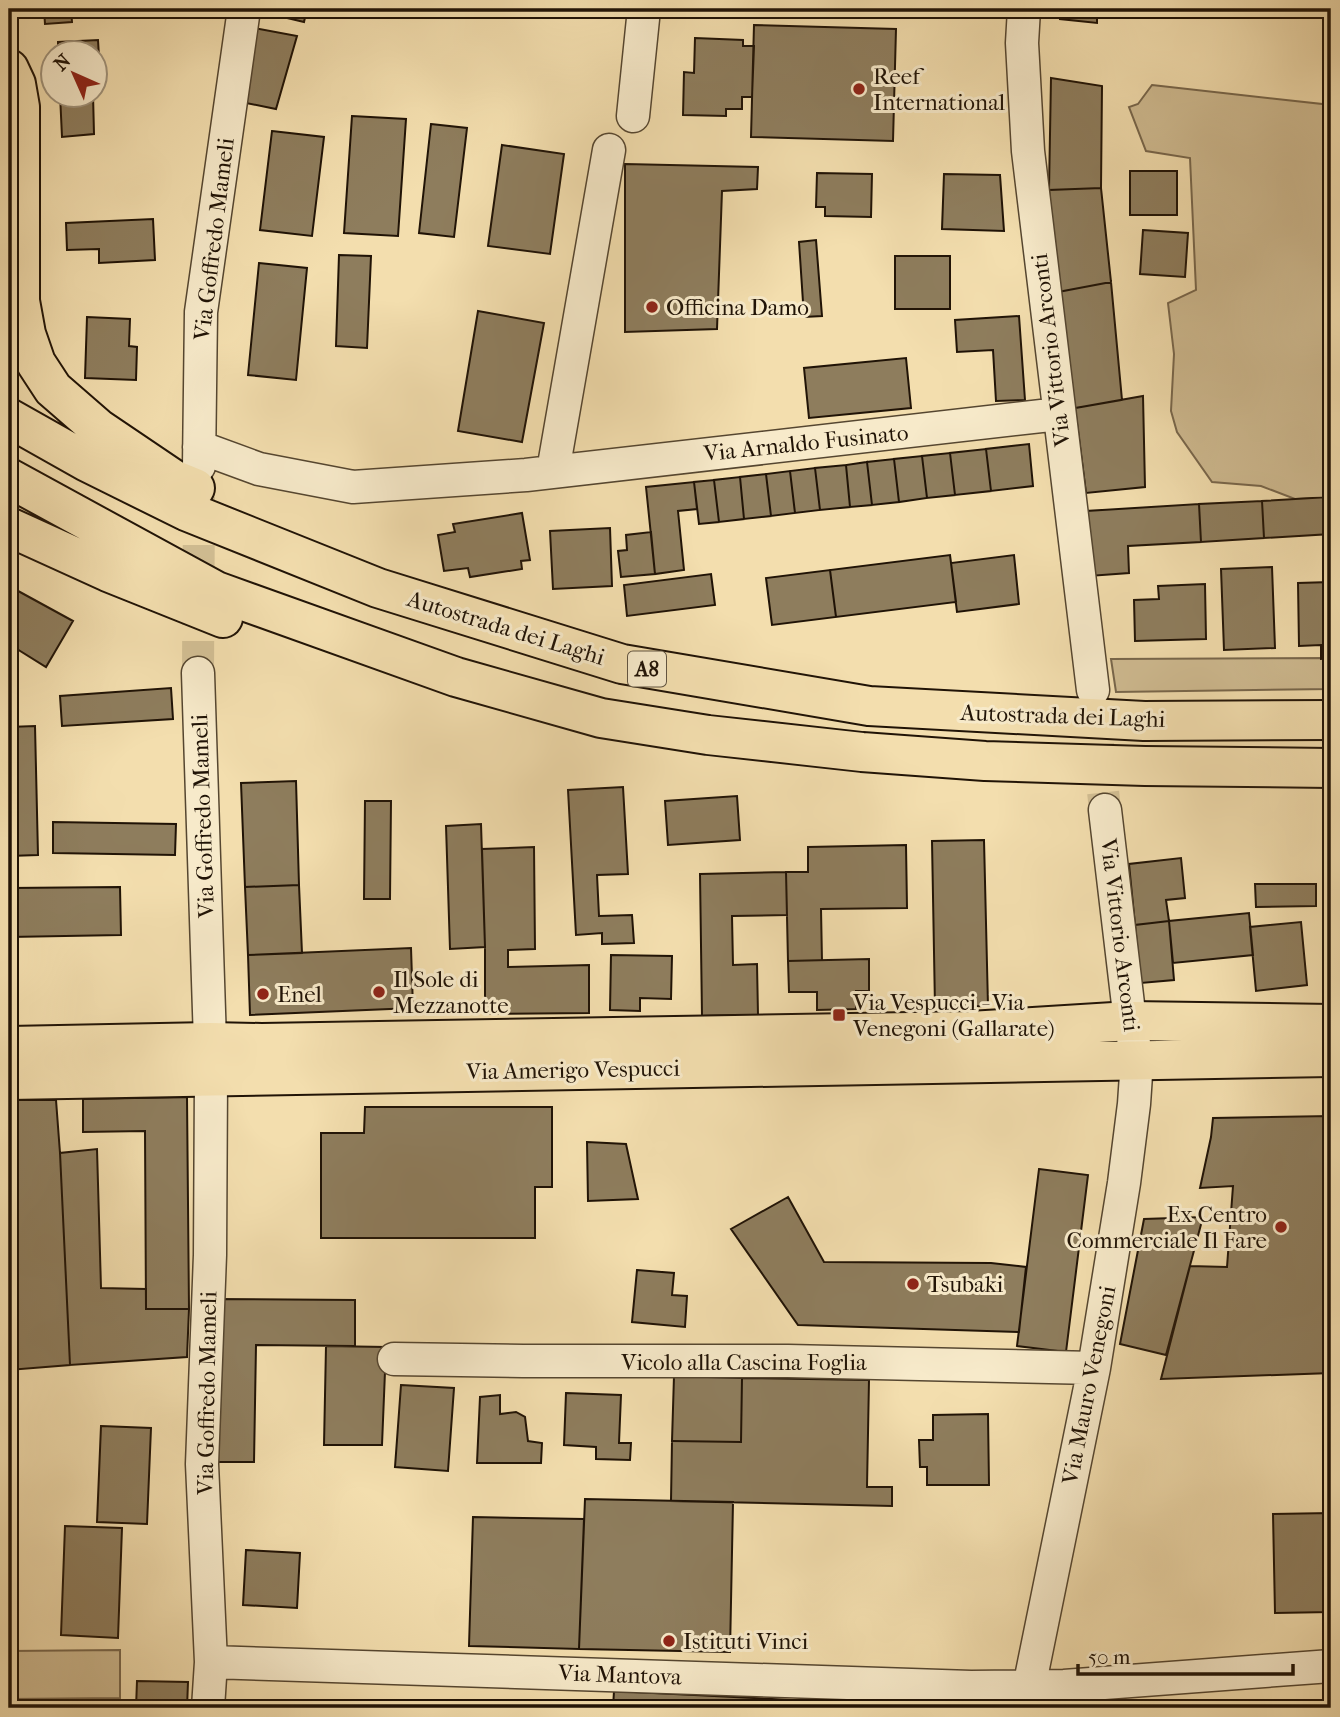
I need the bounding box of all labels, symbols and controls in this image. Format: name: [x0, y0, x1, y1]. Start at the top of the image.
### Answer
north arrow: [38, 38, 108, 108]
text: N: [50, 49, 76, 76]
place label: Reef International: [873, 63, 1006, 116]
marker: Reef International: [851, 81, 867, 97]
street label: Via Goffredo Mameli: [188, 136, 240, 343]
street label: Via Vittorio Arconti: [1026, 252, 1076, 449]
place label: Officina Damo: [666, 294, 809, 321]
marker: Officina Damo: [644, 299, 660, 315]
street label: Via Arnaldo Fusinato: [701, 419, 910, 467]
street label: Autostrada dei Laghi: [403, 585, 608, 671]
road number: A8: [628, 652, 666, 686]
street label: Autostrada dei Laghi: [959, 699, 1166, 733]
street label: Via Goffredo Mameli: [186, 713, 220, 919]
street label: Via Vittorio Arconti: [1095, 836, 1145, 1033]
place label: Il Sole di Mezzanotte: [393, 966, 509, 1019]
place label: Enel: [277, 981, 323, 1008]
marker: Il Sole di Mezzanotte: [371, 984, 387, 1000]
marker: Enel: [255, 986, 271, 1002]
place label: Via Vespucci - Via Venegoni (Gallarate): [852, 989, 1055, 1042]
marker: Via Vespucci - Via Venegoni (Gallarate): [831, 1007, 847, 1023]
street label: Via Amerigo Vespucci: [465, 1055, 680, 1085]
place label: Ex Centro Commerciale Il Fare: [1067, 1201, 1267, 1254]
marker: Ex Centro Commerciale Il Fare: [1273, 1219, 1289, 1235]
place label: Tsubaki: [927, 1271, 1004, 1298]
marker: Tsubaki: [905, 1276, 921, 1292]
street label: Via Mauro Venegoni: [1056, 1283, 1122, 1488]
street label: Via Goffredo Mameli: [192, 1291, 222, 1496]
street label: Vicolo alla Cascina Foglia: [620, 1349, 867, 1376]
place label: Istituti Vinci: [683, 1628, 808, 1655]
marker: Istituti Vinci: [661, 1633, 677, 1649]
scale bar: [1078, 1633, 1293, 1677]
text: 50 m: [1088, 1645, 1131, 1669]
street label: Via Mantova: [557, 1659, 683, 1691]

